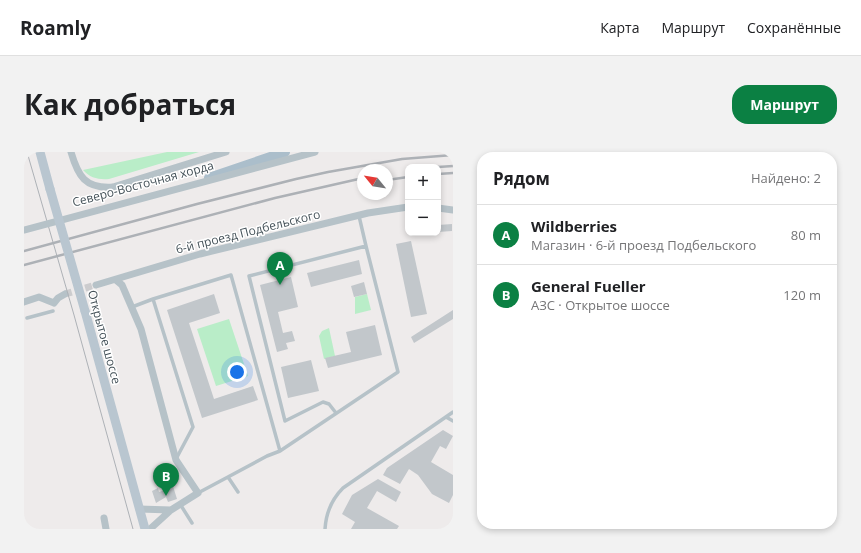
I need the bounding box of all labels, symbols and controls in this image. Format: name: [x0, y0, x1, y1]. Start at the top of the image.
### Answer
text: Roamly: [20, 15, 91, 41]
text: Карта: [600, 18, 639, 37]
text: Маршрут: [661, 18, 725, 37]
text: Сохранённые: [747, 18, 841, 37]
text: Как добраться: [24, 85, 236, 123]
button: Маршрут: [732, 85, 837, 124]
street label: Северо-Восточная хорда: [70, 156, 215, 211]
north arrow: [357, 164, 393, 200]
map controls: [405, 164, 441, 236]
button: +: [405, 164, 441, 200]
text: Рядом: [493, 167, 550, 190]
text: Найдено: 2: [751, 169, 821, 187]
button: −: [405, 200, 441, 236]
street label: 6-й проезд Подбельского: [174, 205, 322, 258]
text: Wildberries: [531, 216, 617, 236]
text: A: [502, 226, 510, 244]
text: 80 m: [791, 226, 821, 244]
text: Магазин · 6-й проезд Подбельского: [531, 236, 756, 254]
pin: A: [267, 252, 293, 285]
text: General Fueller: [531, 276, 646, 296]
text: B: [502, 286, 510, 304]
text: 120 m: [783, 286, 821, 304]
street label: Открытое шоссе: [84, 288, 125, 386]
text: АЗС · Открытое шоссе: [531, 296, 670, 314]
your location: [227, 362, 247, 382]
pin: B: [153, 463, 179, 496]

